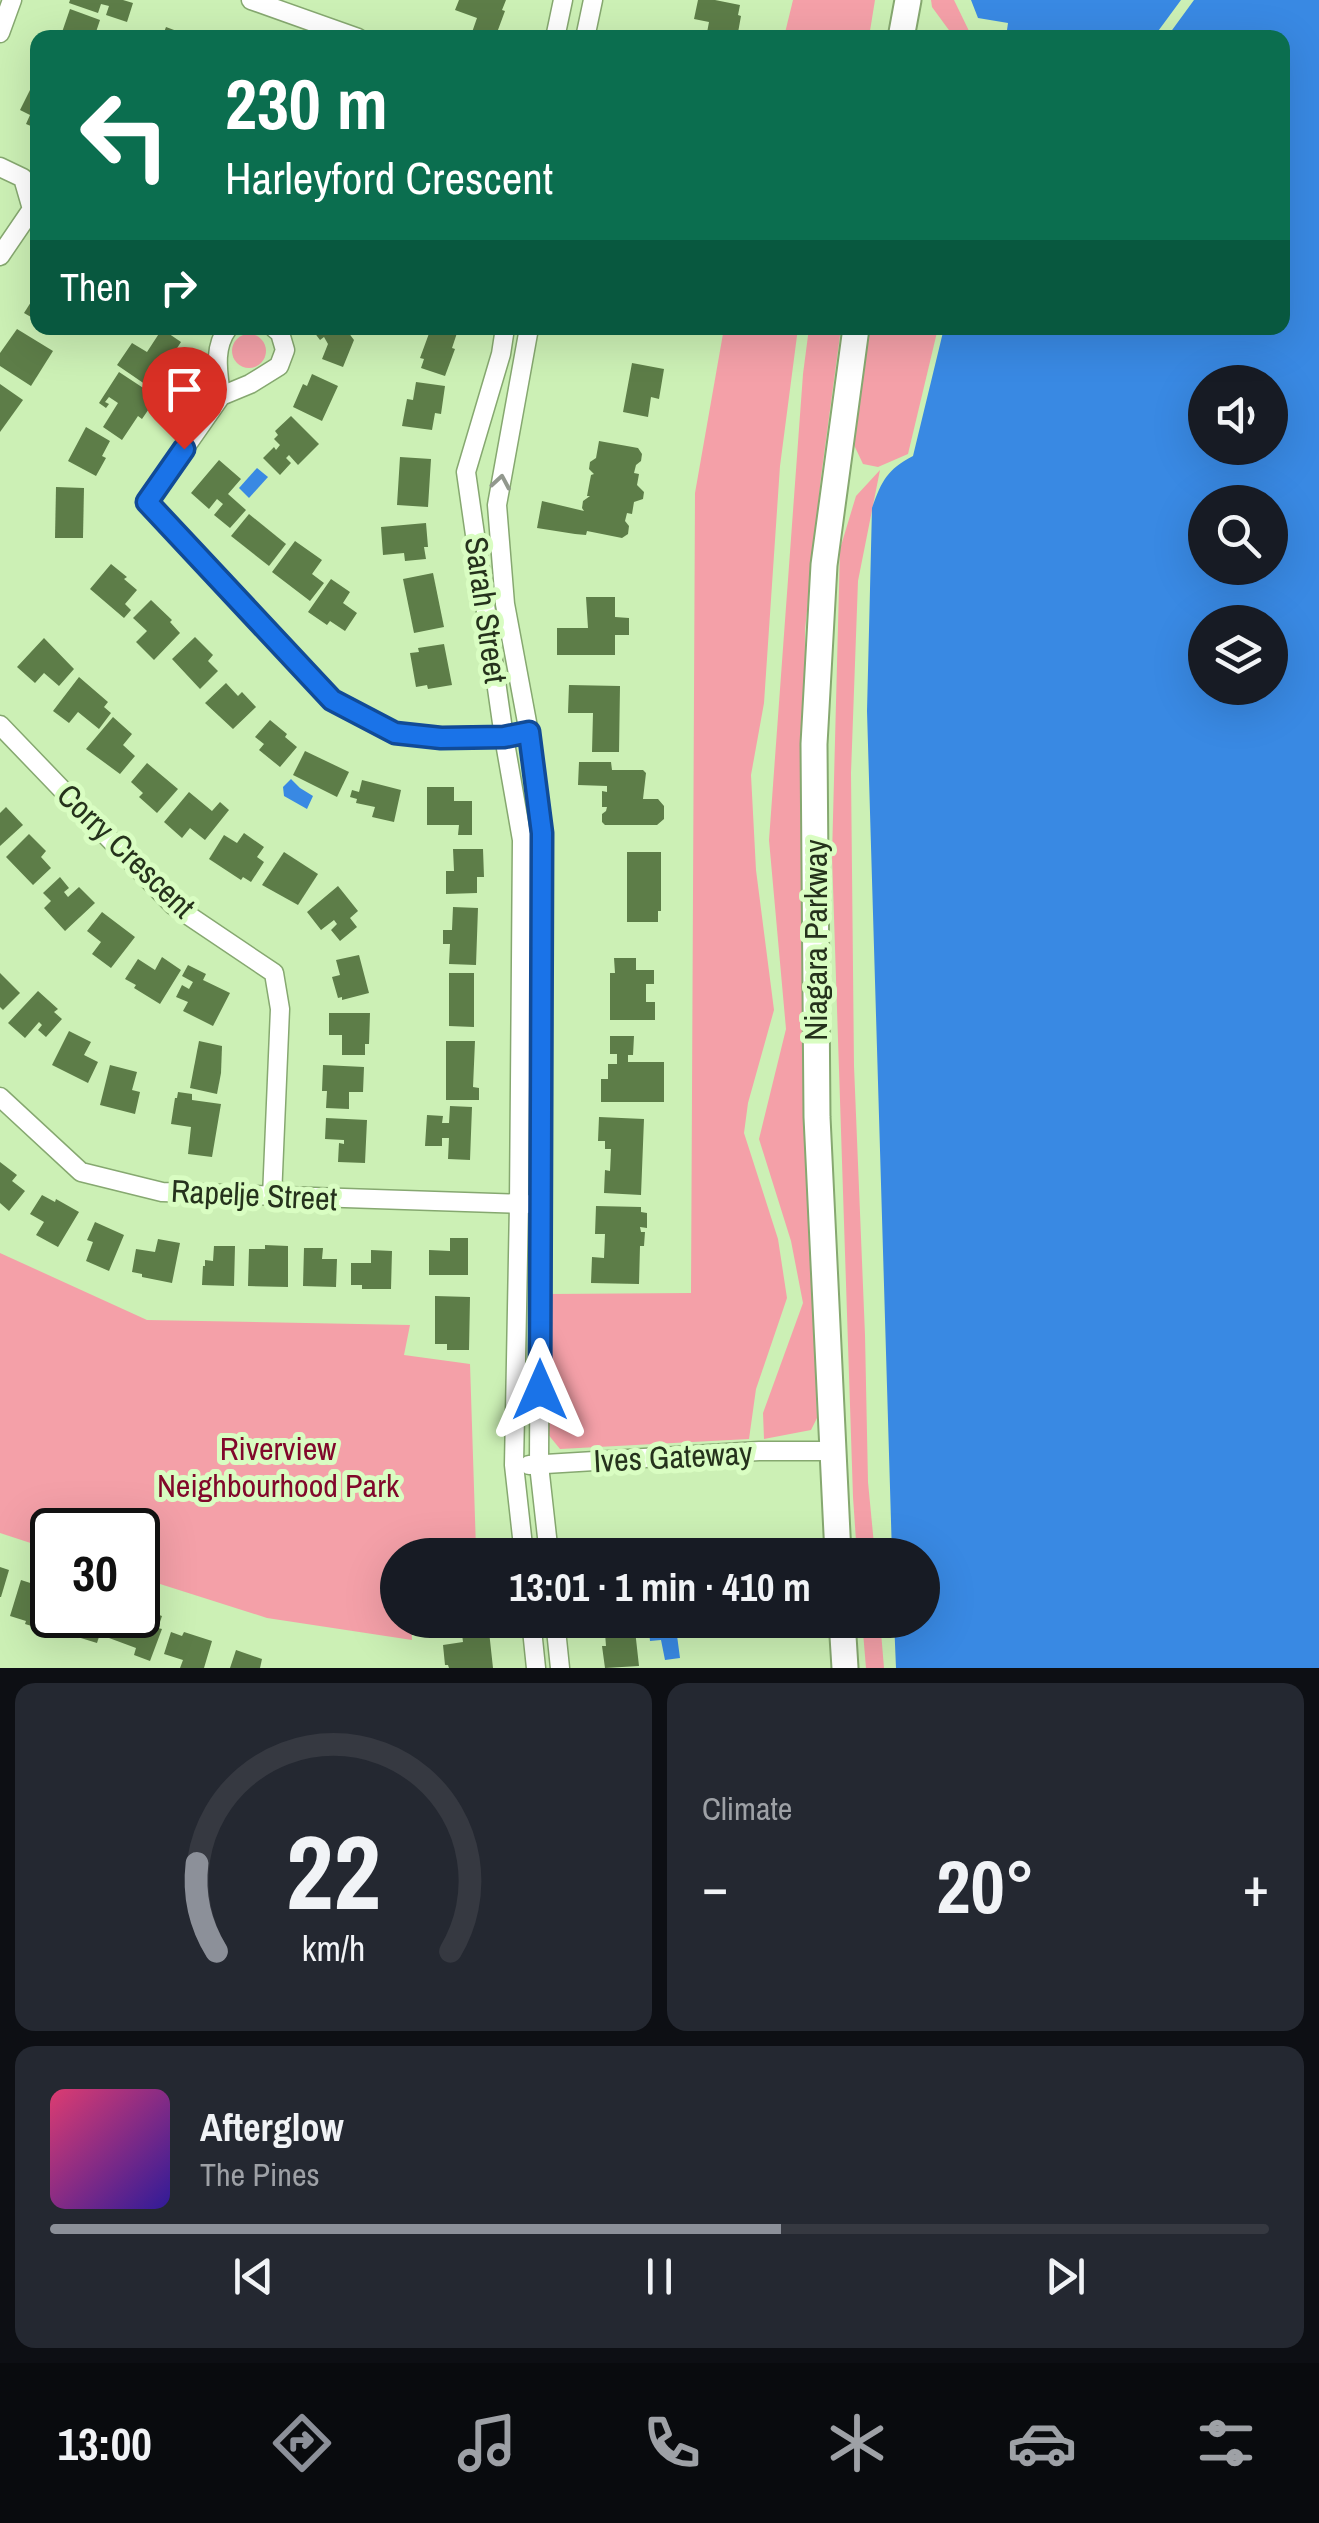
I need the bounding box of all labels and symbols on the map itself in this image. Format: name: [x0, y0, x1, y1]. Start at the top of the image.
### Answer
pin: [142, 347, 227, 450]
one-way arrow: [490, 473, 511, 490]
street label: Sarah Street: [455, 534, 518, 686]
street label: Corry Crescent: [48, 774, 205, 927]
street label: Niagara Parkway: [794, 839, 837, 1041]
street label: Rapelje Street: [170, 1169, 338, 1220]
position arrow: [488, 1338, 592, 1442]
park label: Riverview Neighbourhood Park: [157, 1427, 400, 1507]
street label: Ives Gateway: [592, 1431, 753, 1482]
speed limit sign: 30: [30, 1508, 160, 1638]

